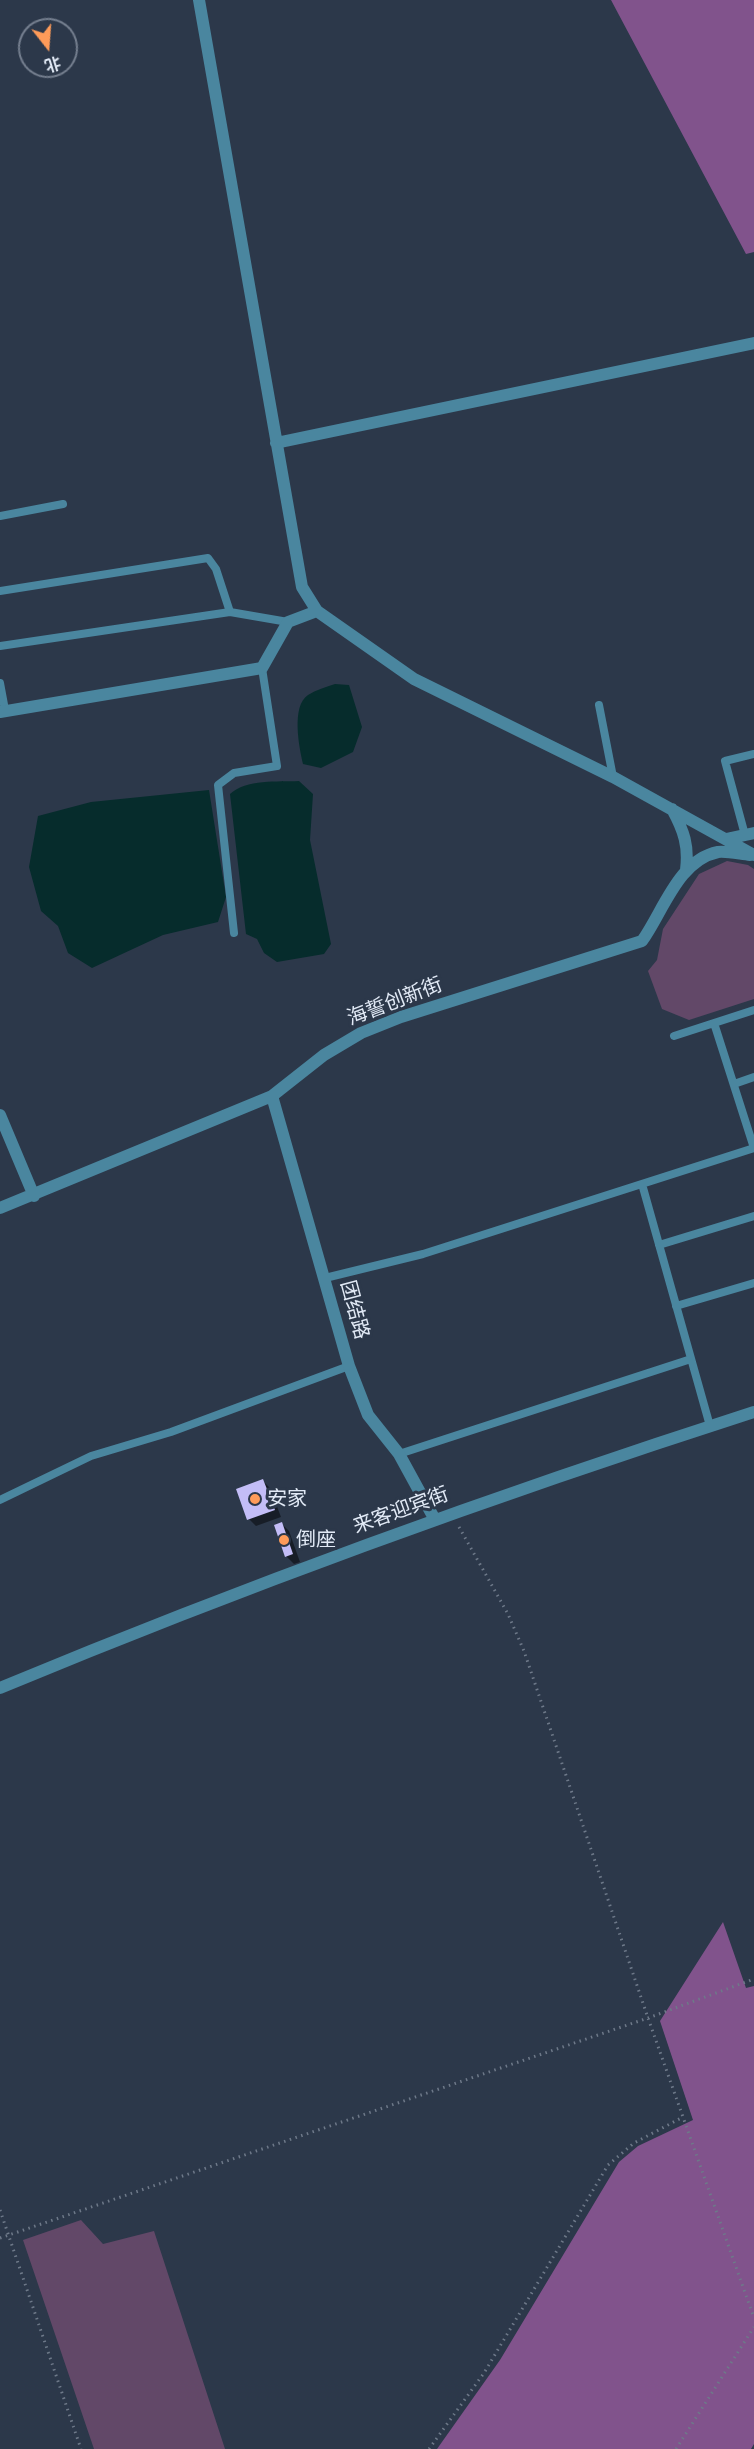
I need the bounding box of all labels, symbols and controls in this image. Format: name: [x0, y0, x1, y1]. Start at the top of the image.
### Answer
north arrow: [18, 18, 78, 78]
text: 北: [43, 53, 63, 74]
street label: 海誓创新街: [344, 973, 446, 1031]
street label: 团结路: [335, 1278, 373, 1342]
street label: 来客迎宾街: [350, 1483, 452, 1539]
place label: 安家: [267, 1487, 307, 1511]
marker: 安家: [248, 1492, 262, 1506]
place label: 倒座: [296, 1528, 336, 1552]
marker: 倒座: [277, 1533, 291, 1547]

